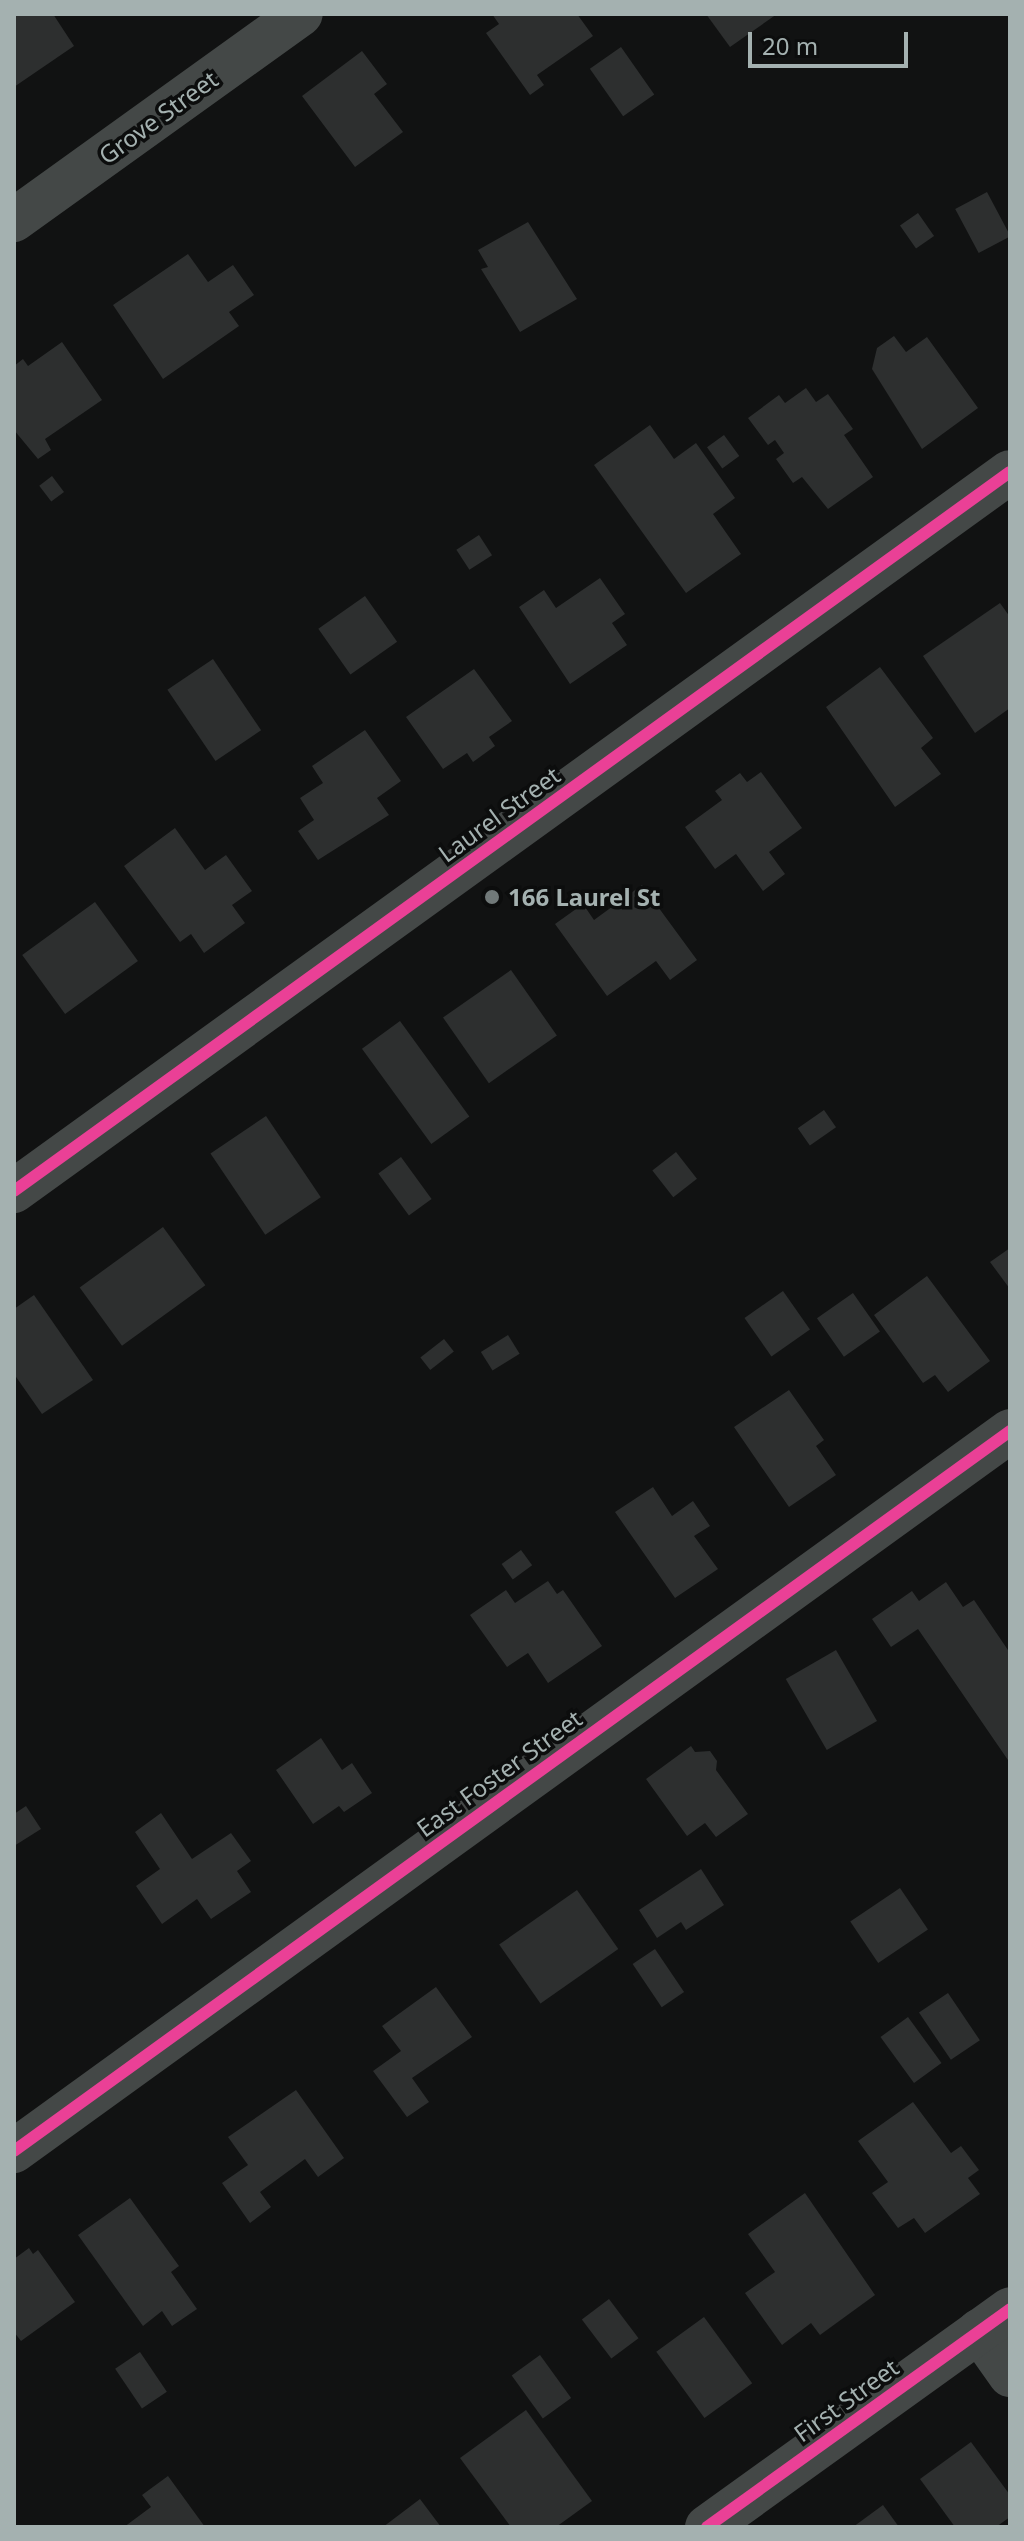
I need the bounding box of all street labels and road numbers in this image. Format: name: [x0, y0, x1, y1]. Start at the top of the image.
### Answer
street label: Grove Street: [93, 64, 223, 170]
street label: Laurel Street: [433, 760, 565, 868]
street label: East Foster Street: [411, 1703, 587, 1843]
street label: First Street: [788, 2353, 904, 2447]

